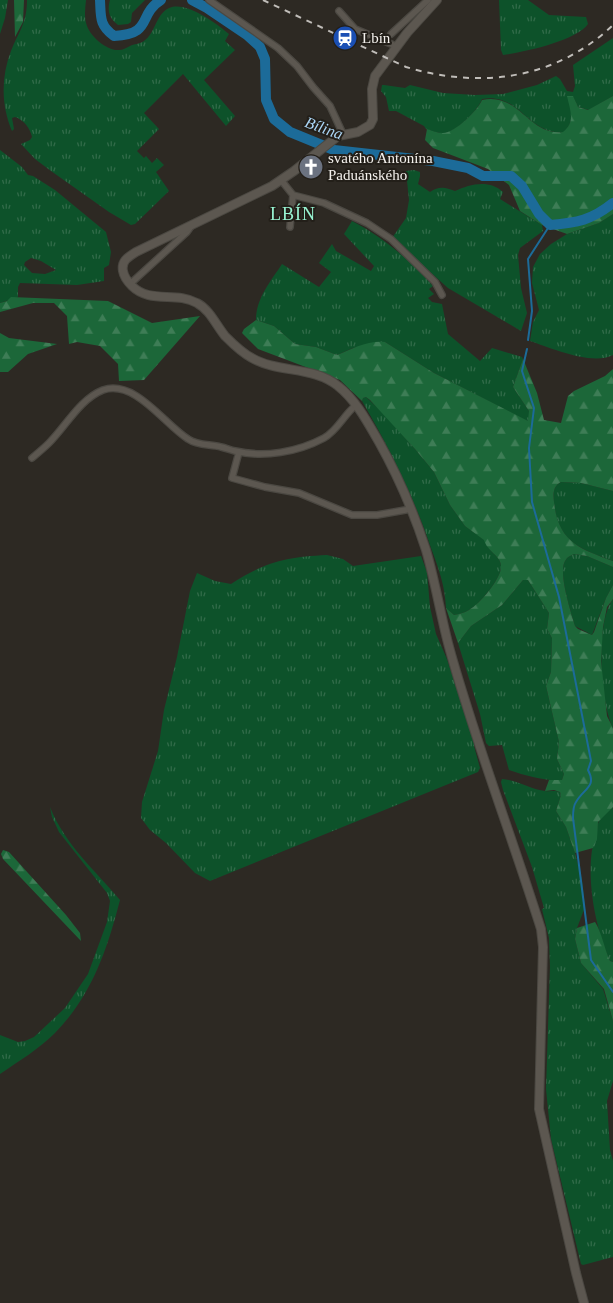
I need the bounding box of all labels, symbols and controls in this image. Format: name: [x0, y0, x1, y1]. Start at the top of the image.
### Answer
station icon: Lbín: [332, 25, 358, 51]
place label: Lbín: [362, 30, 391, 46]
water label: Bílina: [303, 113, 345, 143]
place label: svatého Antonína Paduánského: [328, 150, 433, 183]
church icon: svatého Antonína Paduánského: [298, 154, 324, 180]
district label: LBÍN: [270, 203, 316, 224]

